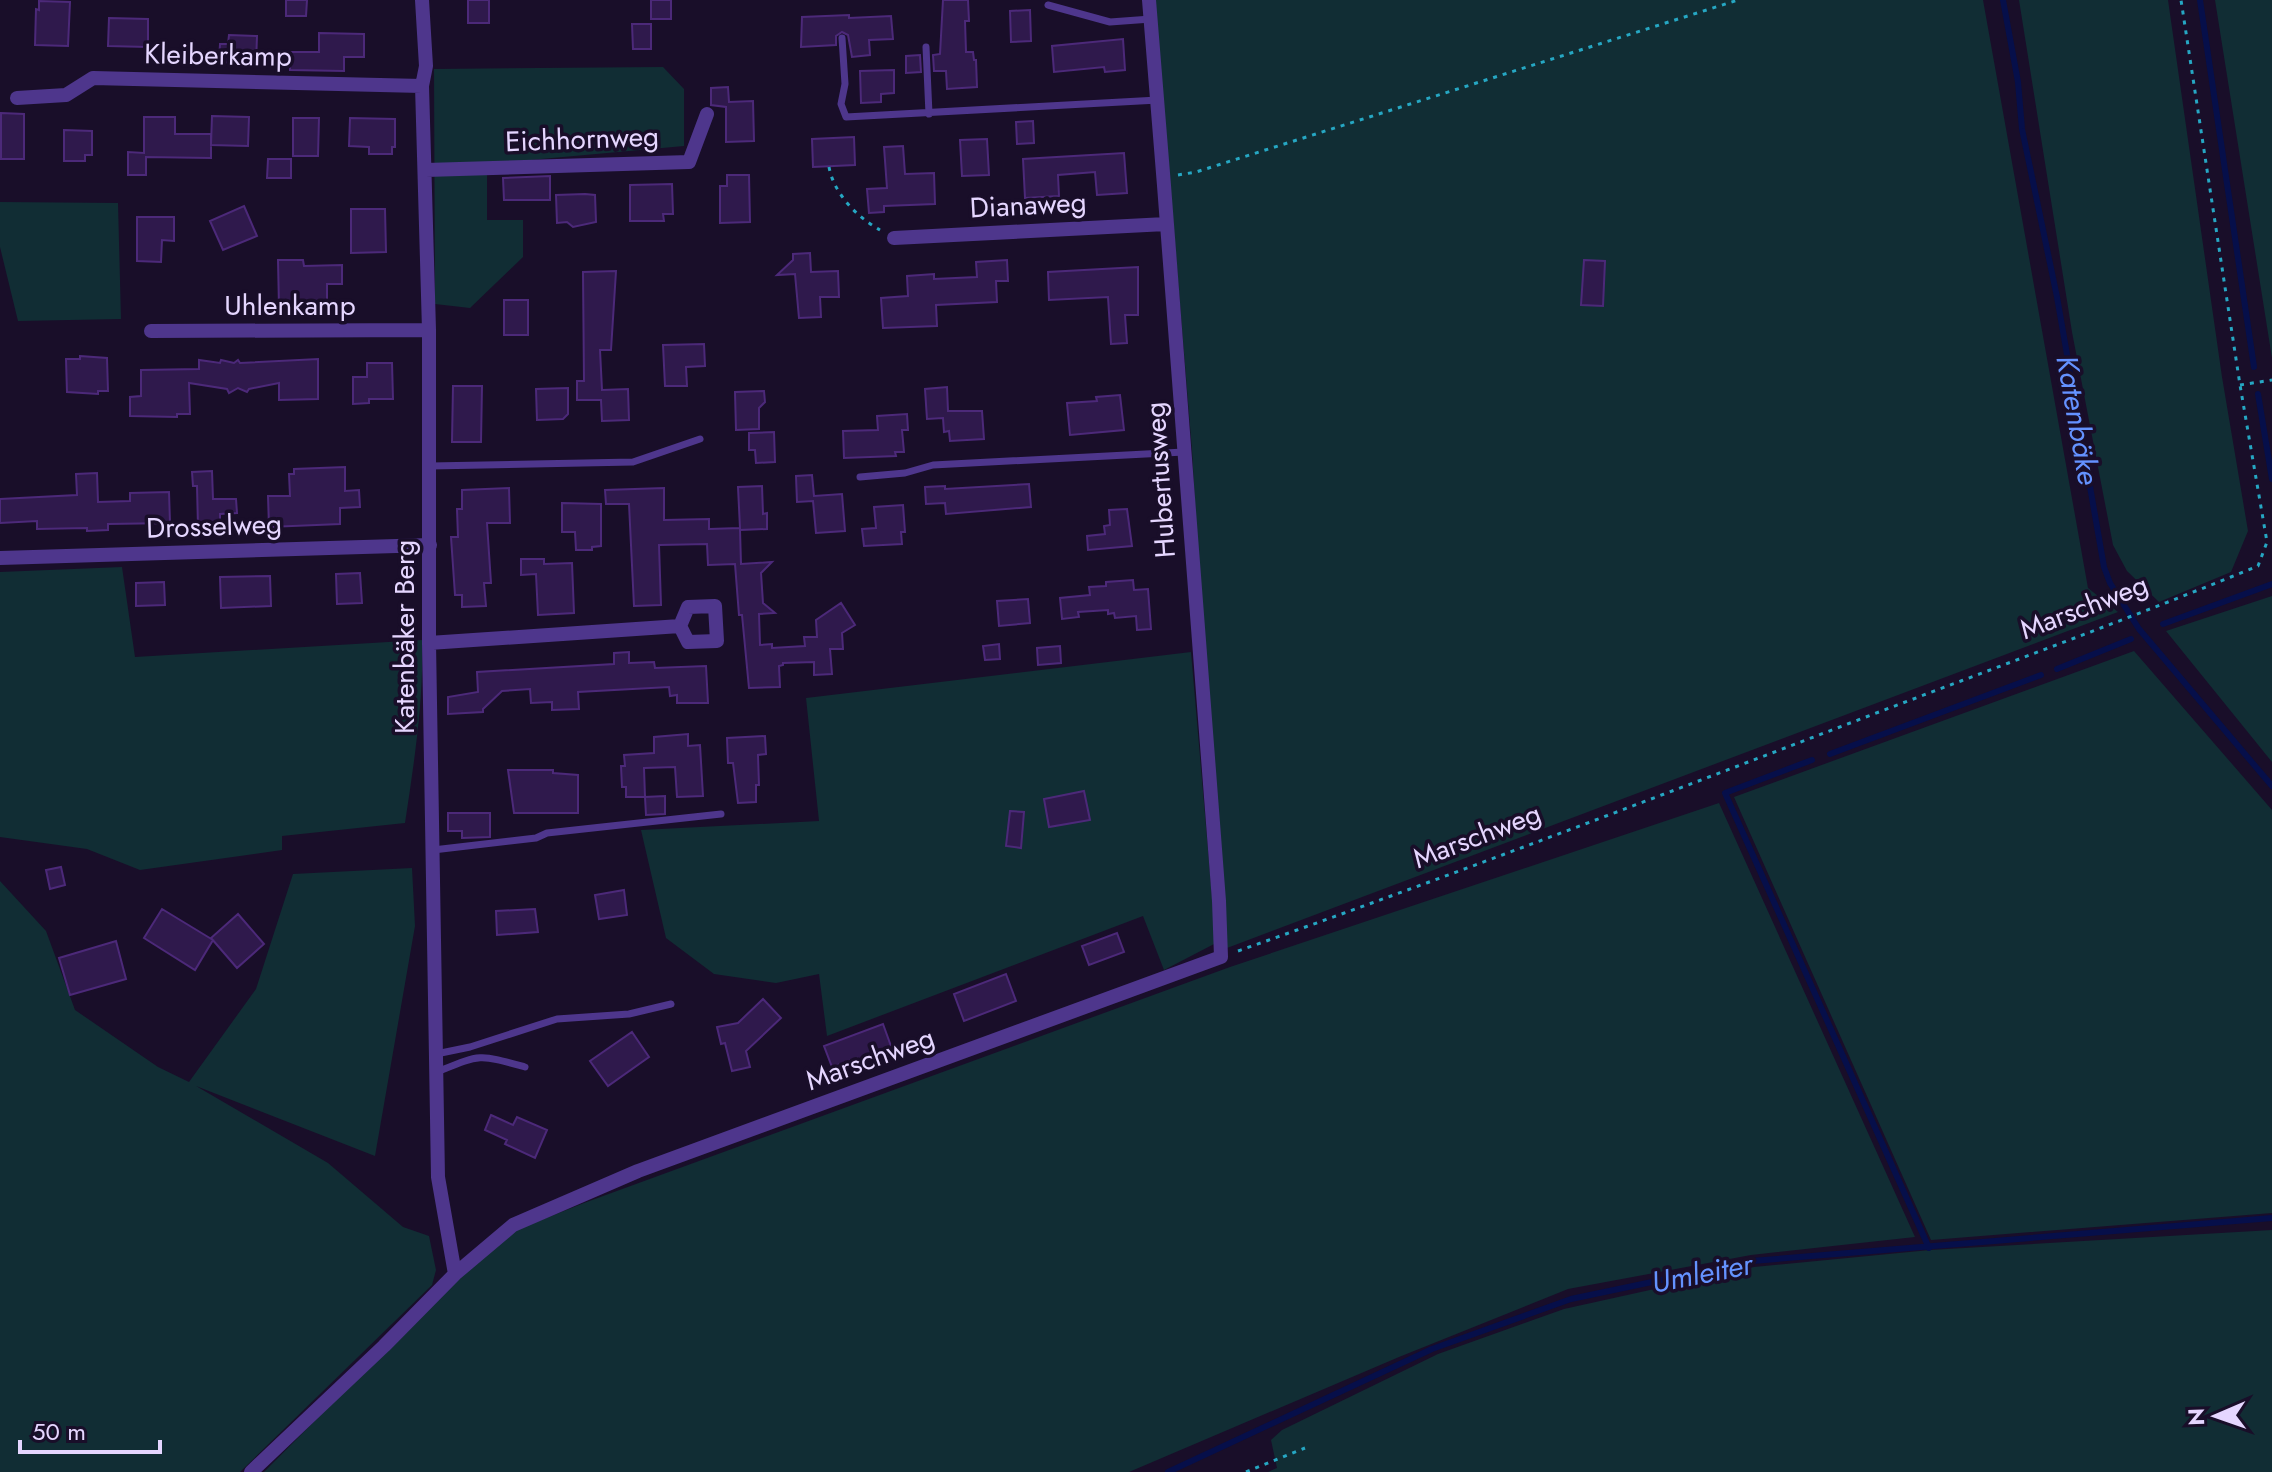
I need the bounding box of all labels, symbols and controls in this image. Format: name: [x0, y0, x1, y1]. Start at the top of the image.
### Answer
street label: Kleiberkamp: [144, 33, 292, 77]
street label: Eichhornweg: [504, 116, 660, 162]
street label: Dianaweg: [969, 181, 1087, 229]
street label: Uhlenkamp: [224, 285, 356, 326]
water label: Katenbäke: [2045, 352, 2111, 488]
street label: Hubertusweg: [1134, 401, 1186, 559]
street label: Drosselweg: [145, 503, 283, 549]
street label: Katenbäker Berg: [384, 540, 425, 734]
street label: Marschweg: [2014, 564, 2154, 650]
street label: Marschweg: [1407, 793, 1547, 879]
street label: Marschweg: [800, 1017, 940, 1101]
water label: Umleiter: [1648, 1242, 1758, 1304]
north arrow: [2176, 1376, 2256, 1456]
scale bar: [20, 1404, 160, 1454]
text: N: [2180, 1407, 2212, 1426]
text: 50 m: [32, 1414, 86, 1449]

